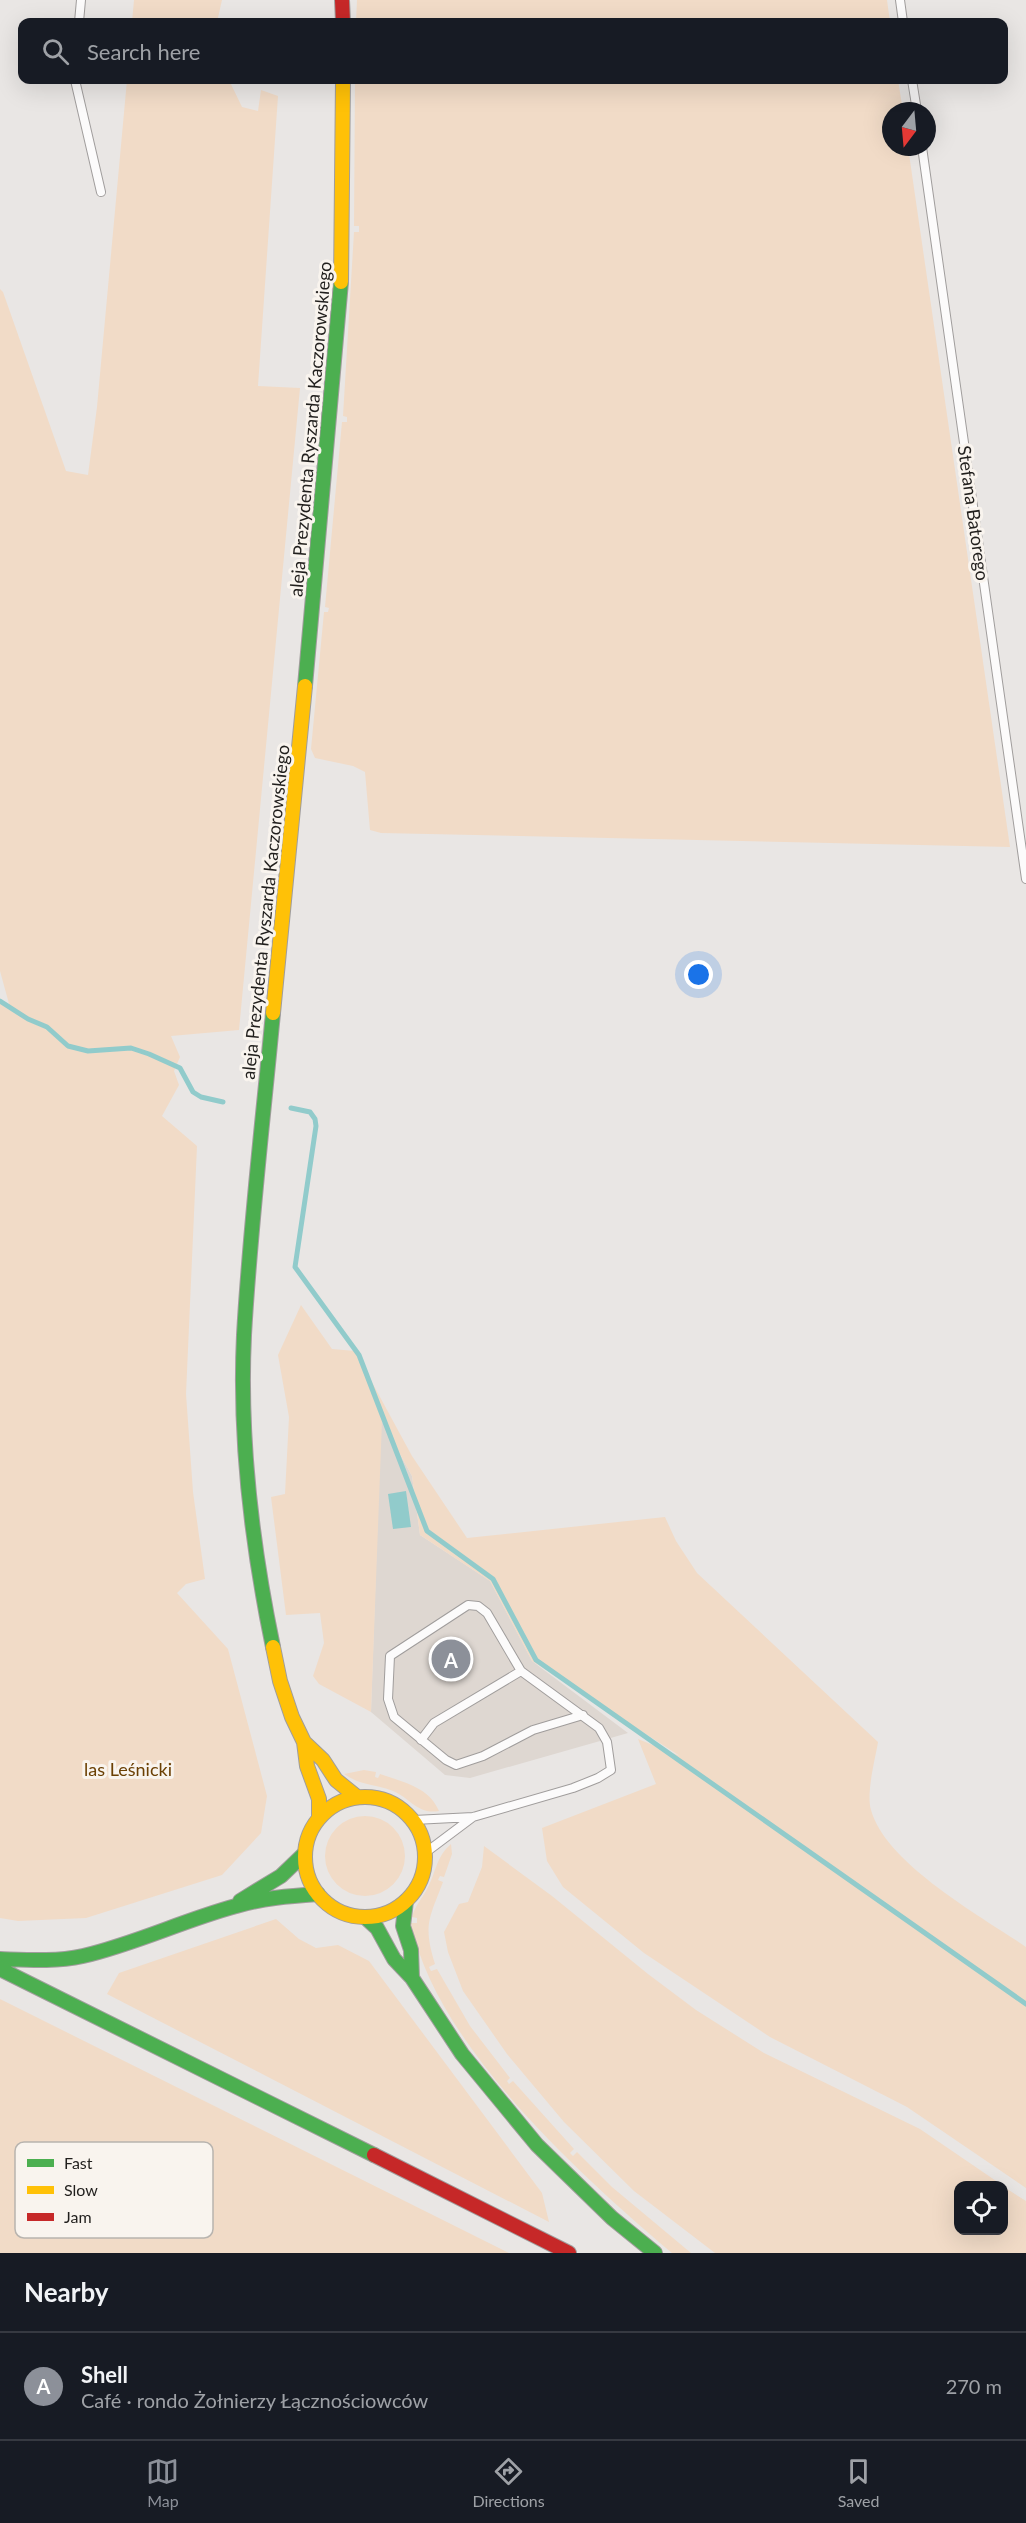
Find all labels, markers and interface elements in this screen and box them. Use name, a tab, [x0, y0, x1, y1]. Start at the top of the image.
search box	[18, 18, 1008, 84]
icon: search	[39, 35, 72, 68]
text: Search here	[87, 38, 200, 65]
north arrow	[882, 102, 936, 156]
street label: aleja Prezydenta Ryszarda Kaczorowskiego	[284, 260, 336, 598]
street label: Stefana Batorego	[954, 444, 994, 582]
street label: aleja Prezydenta Ryszarda Kaczorowskiego	[236, 744, 294, 1080]
your location	[684, 960, 713, 989]
pin: A	[432, 1636, 470, 1682]
park label: las Leśnicki	[84, 1758, 172, 1780]
legend	[15, 2142, 213, 2238]
text: Fast	[64, 2153, 93, 2172]
text: Slow	[64, 2180, 98, 2199]
map controls	[954, 2181, 1008, 2235]
button: locate	[954, 2181, 1008, 2235]
text: Jam	[64, 2207, 92, 2226]
text: Nearby	[24, 2276, 109, 2308]
text: Shell	[81, 2361, 128, 2388]
text: A	[37, 2374, 50, 2398]
text: 270 m	[946, 2374, 1002, 2398]
text: Café · rondo Żołnierzy Łącznościowców	[81, 2388, 428, 2412]
tab: Map	[146, 2455, 179, 2510]
tab: Directions	[472, 2455, 545, 2510]
tab: Saved	[838, 2455, 879, 2510]

